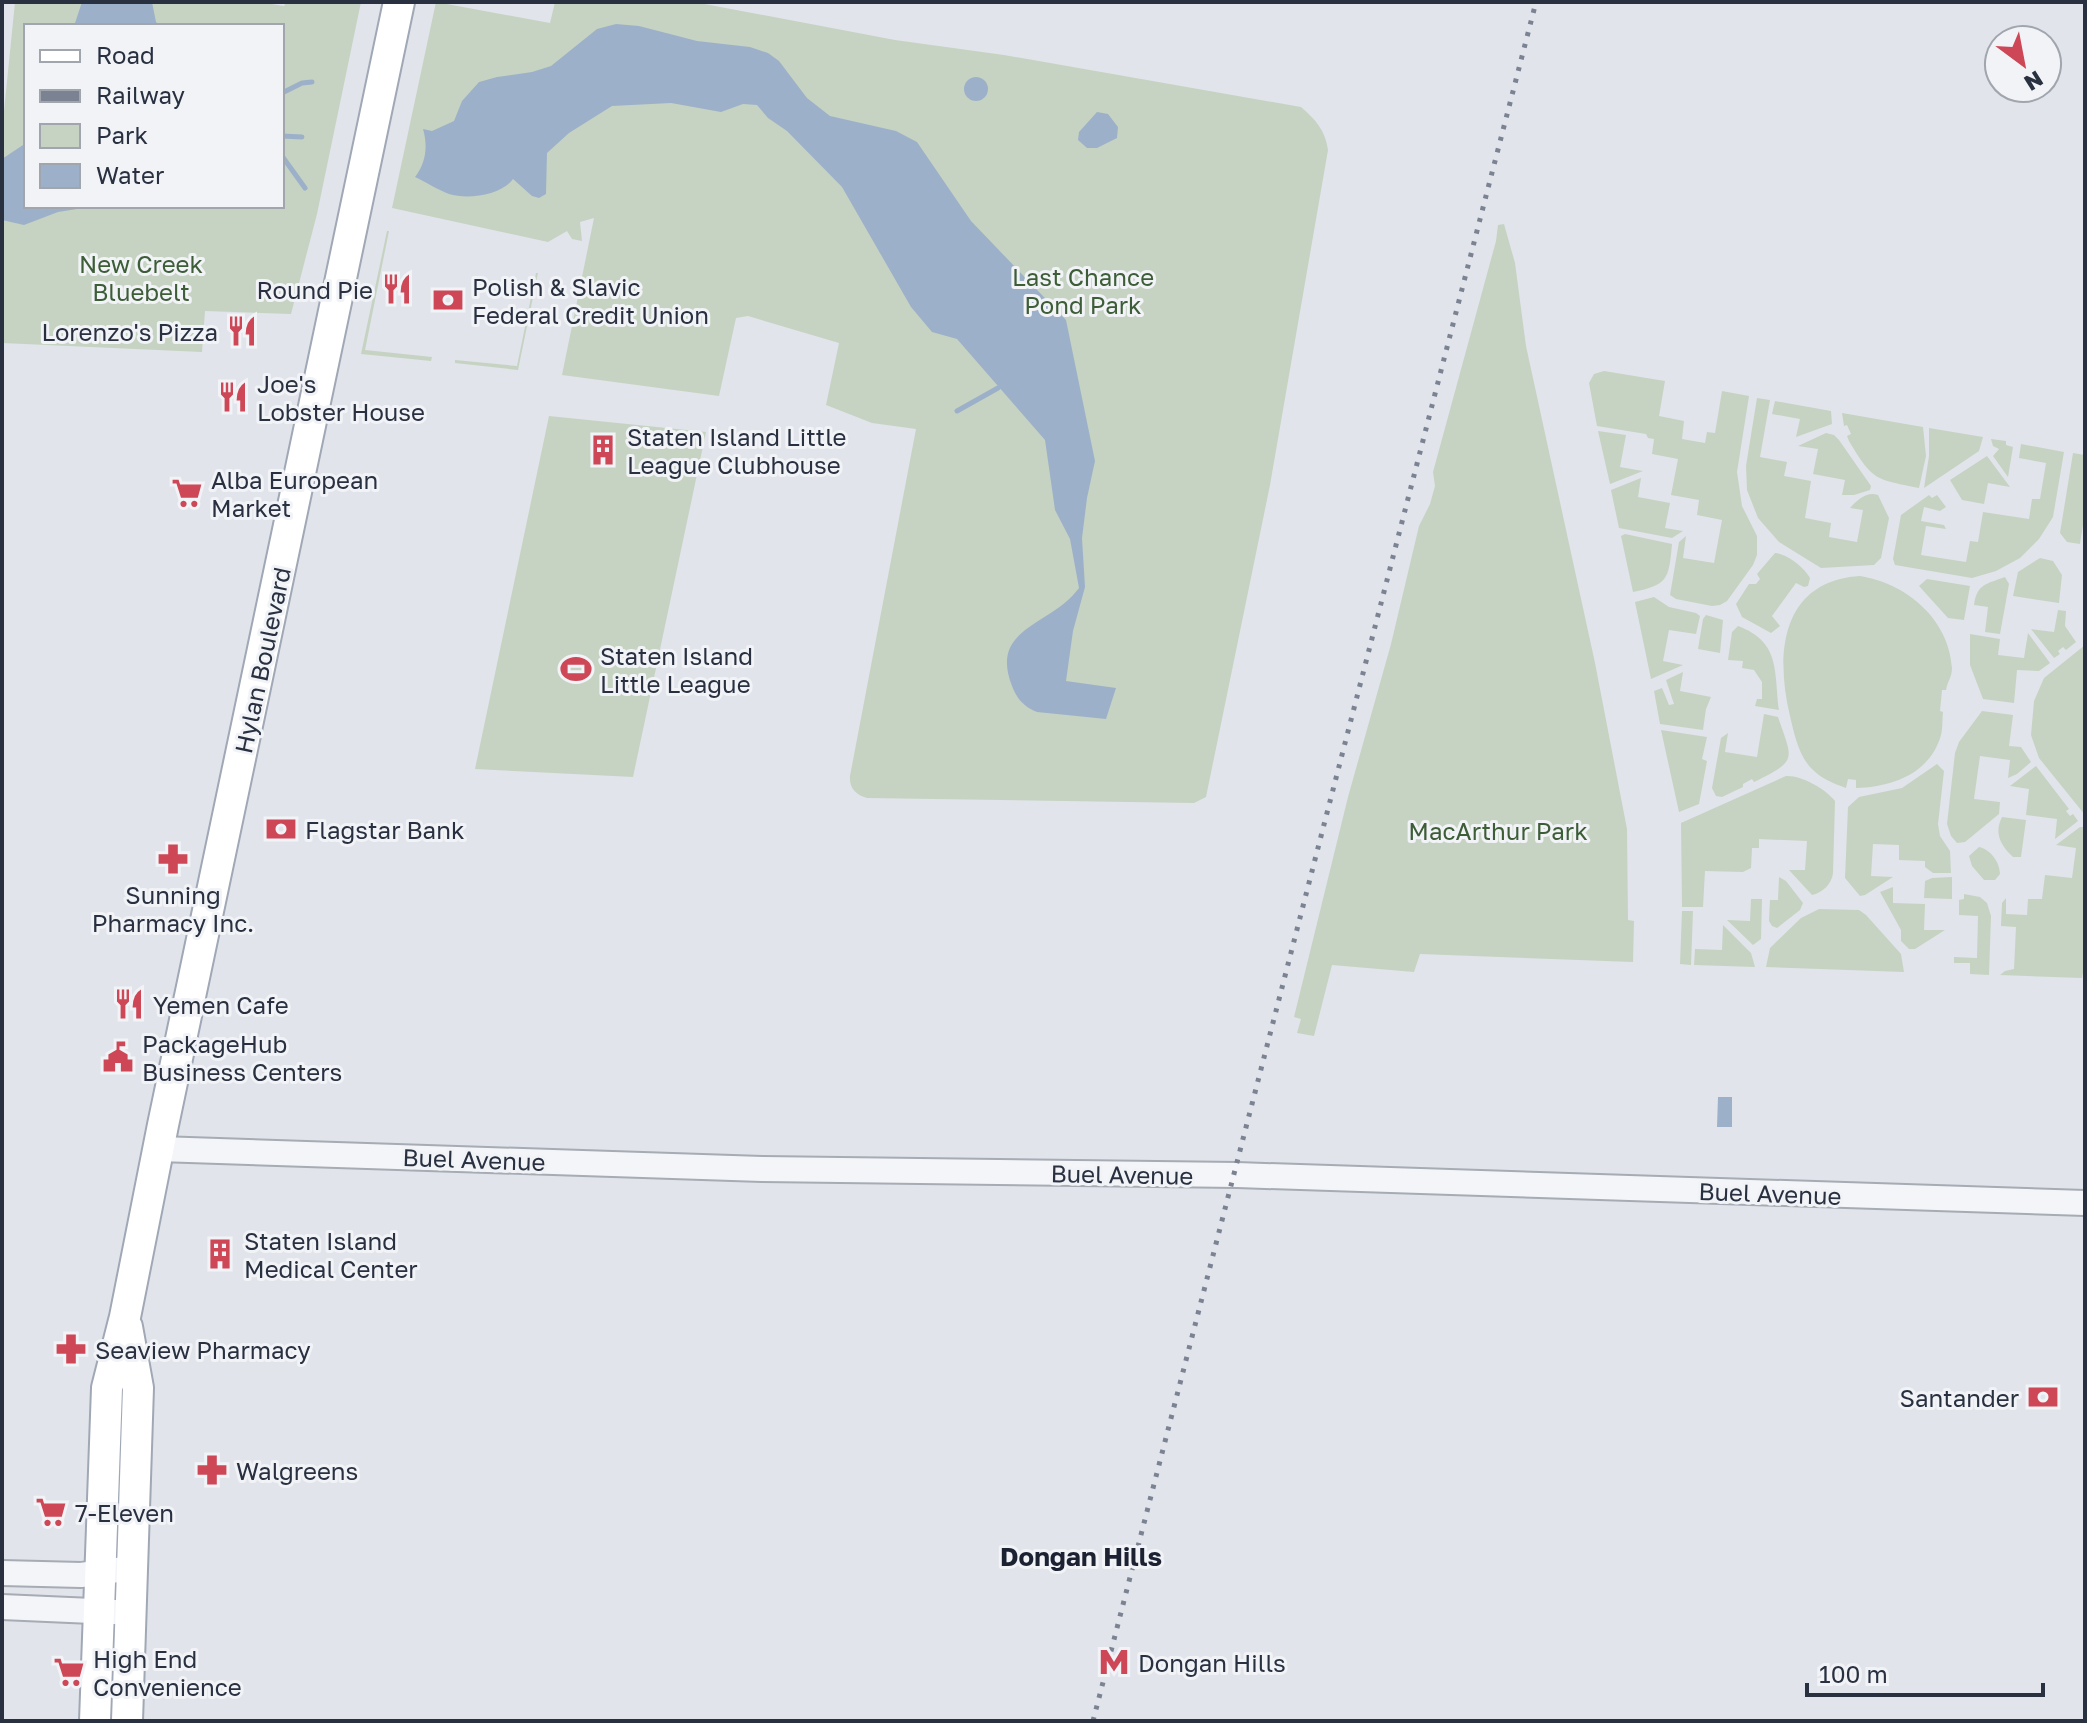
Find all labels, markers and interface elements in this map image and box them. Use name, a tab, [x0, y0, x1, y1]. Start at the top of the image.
legend	[24, 24, 284, 208]
north arrow	[1983, 24, 2063, 104]
text: Road	[96, 40, 155, 69]
text: N	[2020, 66, 2048, 97]
text: Railway	[96, 80, 185, 109]
text: Park	[96, 120, 148, 149]
text: Water	[96, 160, 164, 189]
park label: New Creek Bluebelt	[79, 249, 203, 306]
park label: Last Chance Pond Park	[1012, 262, 1154, 319]
restaurant icon: Round Pie	[380, 272, 414, 306]
place label: Polish & Slavic Federal Credit Union	[472, 272, 709, 329]
place label: Round Pie	[256, 275, 373, 304]
bank icon: Polish & Slavic Federal Credit Union	[431, 283, 465, 317]
restaurant icon: Lorenzo's Pizza	[225, 314, 259, 348]
place label: Lorenzo's Pizza	[42, 317, 218, 346]
place label: Joe's Lobster House	[257, 369, 425, 426]
restaurant icon: Joe's Lobster House	[216, 380, 250, 414]
place label: Staten Island Little League Clubhouse	[627, 422, 847, 479]
building icon: Staten Island Little League Clubhouse	[586, 433, 620, 467]
place label: Alba European Market	[211, 465, 378, 522]
supermarket icon: Alba European Market	[170, 476, 204, 510]
street label: Hylan Boulevard	[228, 564, 296, 756]
place label: Staten Island Little League	[600, 641, 753, 698]
sports icon: Staten Island Little League	[559, 652, 593, 686]
bank icon: Flagstar Bank	[264, 812, 298, 846]
place label: Flagstar Bank	[305, 815, 464, 844]
park label: MacArthur Park	[1408, 816, 1588, 845]
pharmacy icon: Sunning Pharmacy Inc.	[156, 842, 190, 876]
place label: Sunning Pharmacy Inc.	[92, 880, 254, 937]
restaurant icon: Yemen Cafe	[112, 987, 146, 1021]
place label: Yemen Cafe	[153, 990, 289, 1019]
place label: PackageHub Business Centers	[142, 1029, 342, 1086]
public building icon: PackageHub Business Centers	[101, 1040, 135, 1074]
street label: Buel Avenue	[402, 1142, 546, 1176]
street label: Buel Avenue	[1050, 1158, 1194, 1190]
street label: Buel Avenue	[1698, 1176, 1842, 1210]
place label: Staten Island Medical Center	[244, 1226, 418, 1283]
building icon: Staten Island Medical Center	[203, 1237, 237, 1271]
pharmacy icon: Seaview Pharmacy	[54, 1332, 88, 1366]
place label: Seaview Pharmacy	[95, 1335, 311, 1364]
bank icon: Santander	[2026, 1380, 2060, 1414]
place label: Santander	[1900, 1383, 2019, 1412]
pharmacy icon: Walgreens	[195, 1453, 229, 1487]
place label: Walgreens	[236, 1456, 358, 1485]
supermarket icon: 7-Eleven	[34, 1495, 68, 1529]
place label: 7-Eleven	[75, 1498, 174, 1527]
district label: Dongan Hills	[1000, 1541, 1162, 1572]
place label: High End Convenience	[93, 1644, 242, 1701]
metro station icon: Dongan Hills	[1097, 1645, 1131, 1679]
scale bar	[1807, 1647, 2043, 1697]
place label: Dongan Hills	[1138, 1648, 1286, 1677]
supermarket icon: High End Convenience	[52, 1655, 86, 1689]
text: 100 m	[1819, 1659, 1888, 1688]

